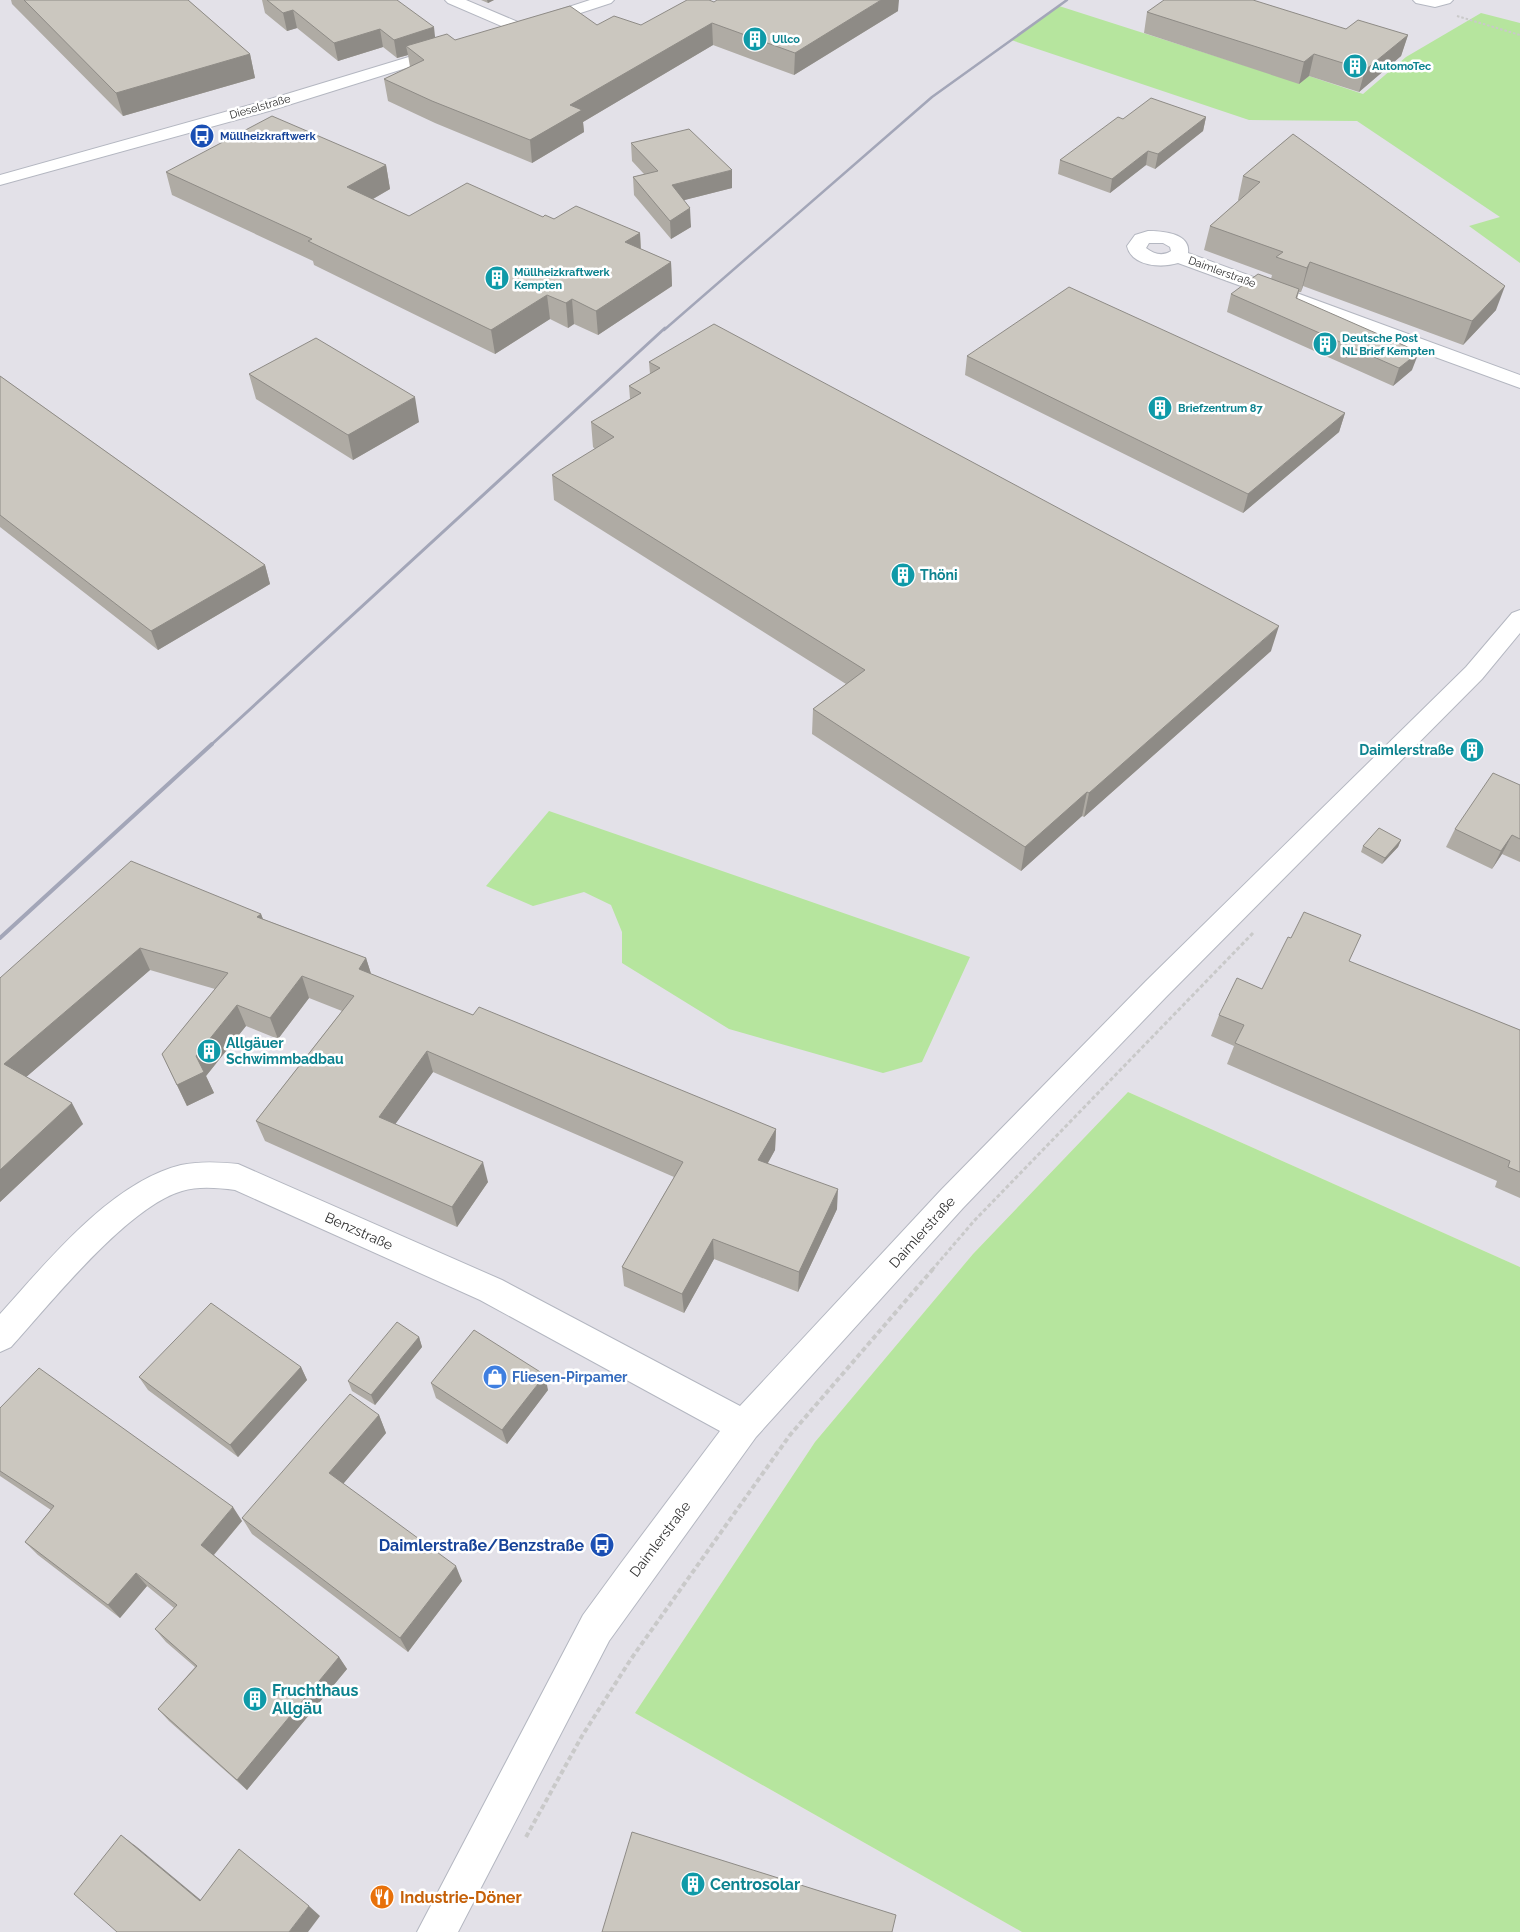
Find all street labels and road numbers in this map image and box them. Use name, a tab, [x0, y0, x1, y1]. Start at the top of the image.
street label: Dieselstraße	[228, 92, 293, 122]
street label: Daimlerstraße	[1186, 254, 1258, 290]
street label: Daimlerstraße	[886, 1193, 958, 1271]
street label: Benzstraße	[323, 1209, 395, 1253]
street label: Daimlerstraße	[626, 1498, 694, 1580]

